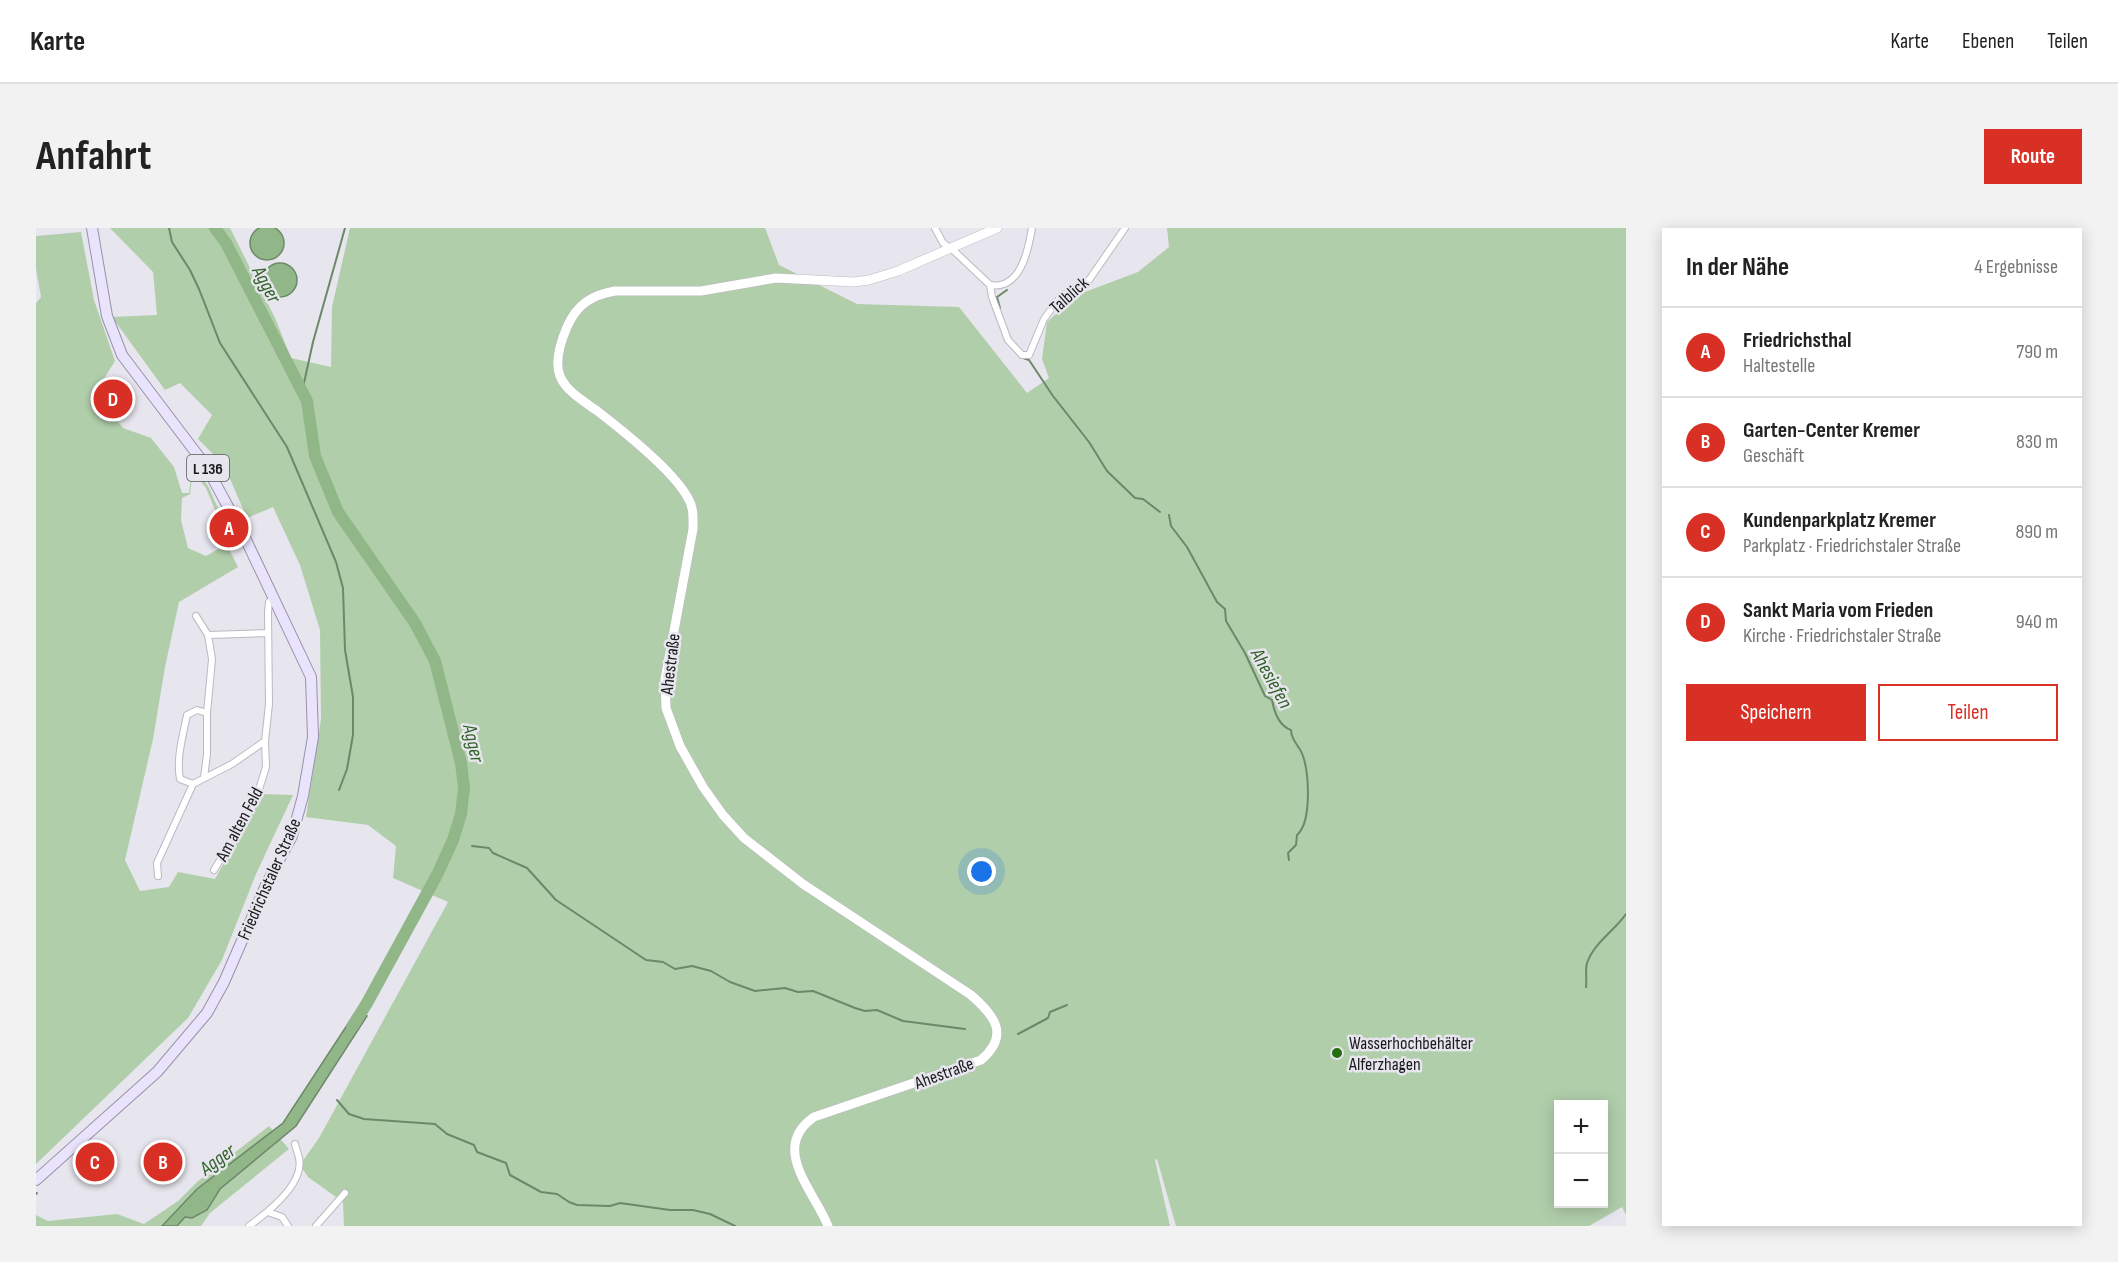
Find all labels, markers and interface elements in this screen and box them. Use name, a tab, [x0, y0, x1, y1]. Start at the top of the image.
text: Karte	[30, 25, 85, 58]
text: Karte	[1891, 29, 1929, 54]
text: Ebenen	[1962, 29, 2014, 54]
text: Teilen	[2047, 29, 2088, 54]
button: Route	[1984, 129, 2082, 184]
text: Anfahrt	[36, 131, 151, 182]
text: In der Nähe	[1686, 252, 1789, 283]
text: 4 Ergebnisse	[1974, 255, 2058, 279]
water label: Agger	[246, 261, 286, 308]
street label: Talblick	[1046, 272, 1093, 318]
text: Friedrichsthal	[1743, 327, 1852, 354]
text: A	[1701, 340, 1710, 364]
text: 790 m	[2016, 340, 2058, 364]
text: Haltestelle	[1743, 354, 1815, 378]
pin: D	[94, 376, 133, 422]
text: Garten-Center Kremer	[1743, 417, 1920, 444]
text: B	[1701, 430, 1710, 454]
text: 830 m	[2016, 430, 2058, 454]
text: Geschäft	[1743, 444, 1804, 468]
road number: L 136	[187, 455, 229, 481]
pin: A	[210, 506, 248, 550]
text: Kundenparkplatz Kremer	[1743, 507, 1936, 534]
text: C	[1700, 520, 1711, 544]
text: 890 m	[2015, 520, 2058, 544]
text: Parkplatz · Friedrichstaler Straße	[1743, 534, 1961, 558]
text: Sankt Maria vom Frieden	[1743, 597, 1933, 624]
text: D	[1700, 610, 1711, 634]
text: 940 m	[2016, 610, 2058, 634]
text: Kirche · Friedrichstaler Straße	[1743, 624, 1941, 648]
street label: Ahestraße	[656, 632, 685, 697]
water label: Ahesiefen	[1244, 643, 1297, 713]
button: Speichern	[1686, 684, 1866, 741]
button: Teilen	[1878, 684, 2058, 741]
water label: Agger	[457, 721, 489, 766]
street label: Am alten Feld	[211, 784, 268, 866]
street label: Friedrichstaler Straße	[233, 815, 306, 943]
your location	[967, 857, 996, 886]
place label: Wasserhochbehälter Alferzhagen	[1348, 1033, 1473, 1075]
marker: Wasserhochbehälter Alferzhagen	[1330, 1046, 1344, 1060]
street label: Ahestraße	[911, 1053, 977, 1094]
map controls	[1554, 1100, 1608, 1208]
button: +	[1554, 1100, 1608, 1154]
water label: Agger	[194, 1138, 241, 1181]
pin: C	[76, 1140, 114, 1184]
pin: B	[144, 1140, 182, 1184]
button: −	[1554, 1154, 1608, 1208]

